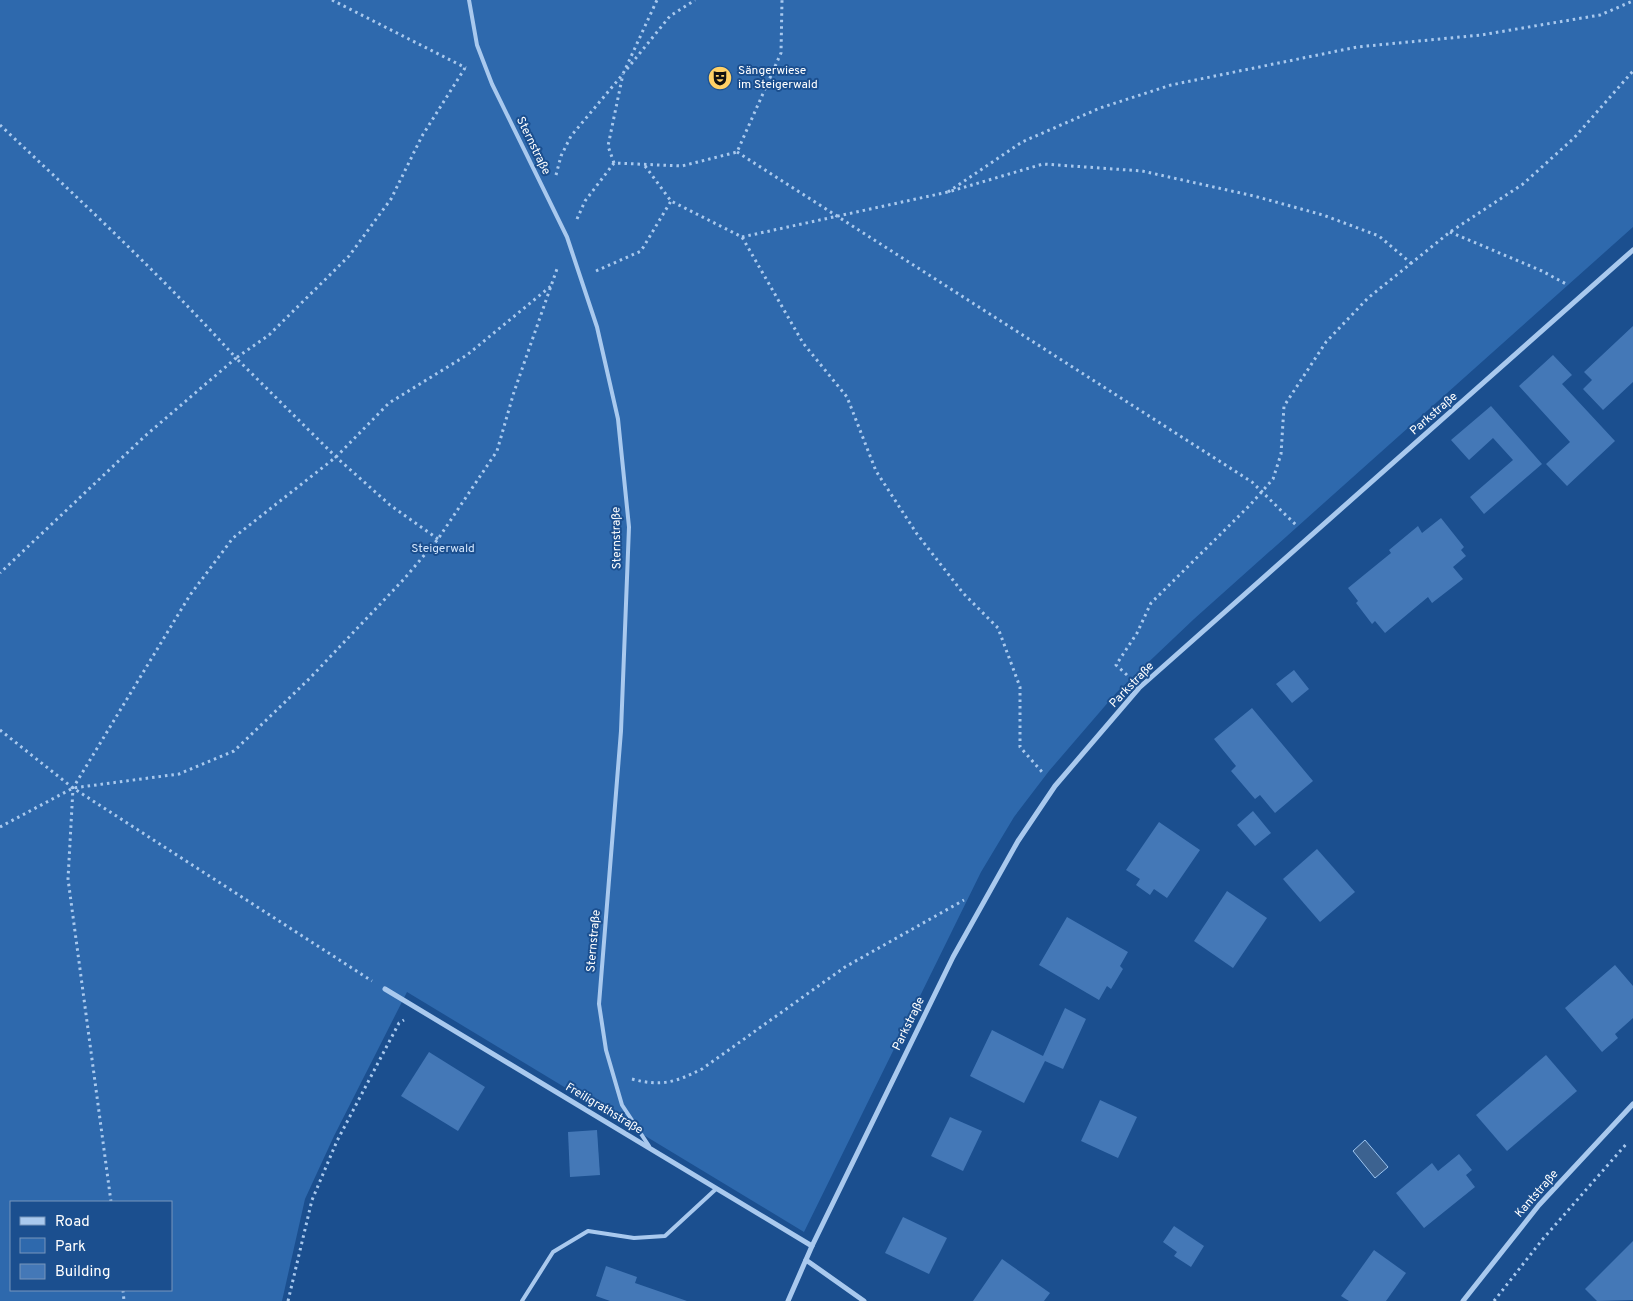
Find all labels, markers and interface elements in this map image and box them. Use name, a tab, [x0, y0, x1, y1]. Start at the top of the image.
place label: Sängerwiese im Steigerwald	[738, 63, 818, 93]
theatre icon: Sängerwiese im Steigerwald	[707, 65, 733, 91]
street label: Sternstraße	[512, 114, 554, 178]
street label: Parkstraße	[1407, 389, 1461, 439]
street label: Sternstraße	[608, 506, 626, 570]
park label: Steigerwald	[411, 541, 475, 557]
street label: Parkstraße	[1106, 659, 1158, 711]
street label: Sternstraße	[583, 909, 605, 973]
street label: Parkstraße	[889, 994, 929, 1054]
street label: Freiligrathstraße	[562, 1080, 646, 1138]
street label: Kantstraße	[1512, 1167, 1562, 1221]
legend	[10, 1201, 172, 1291]
text: Road	[55, 1213, 90, 1232]
text: Park	[55, 1238, 86, 1257]
text: Building	[55, 1263, 110, 1282]

